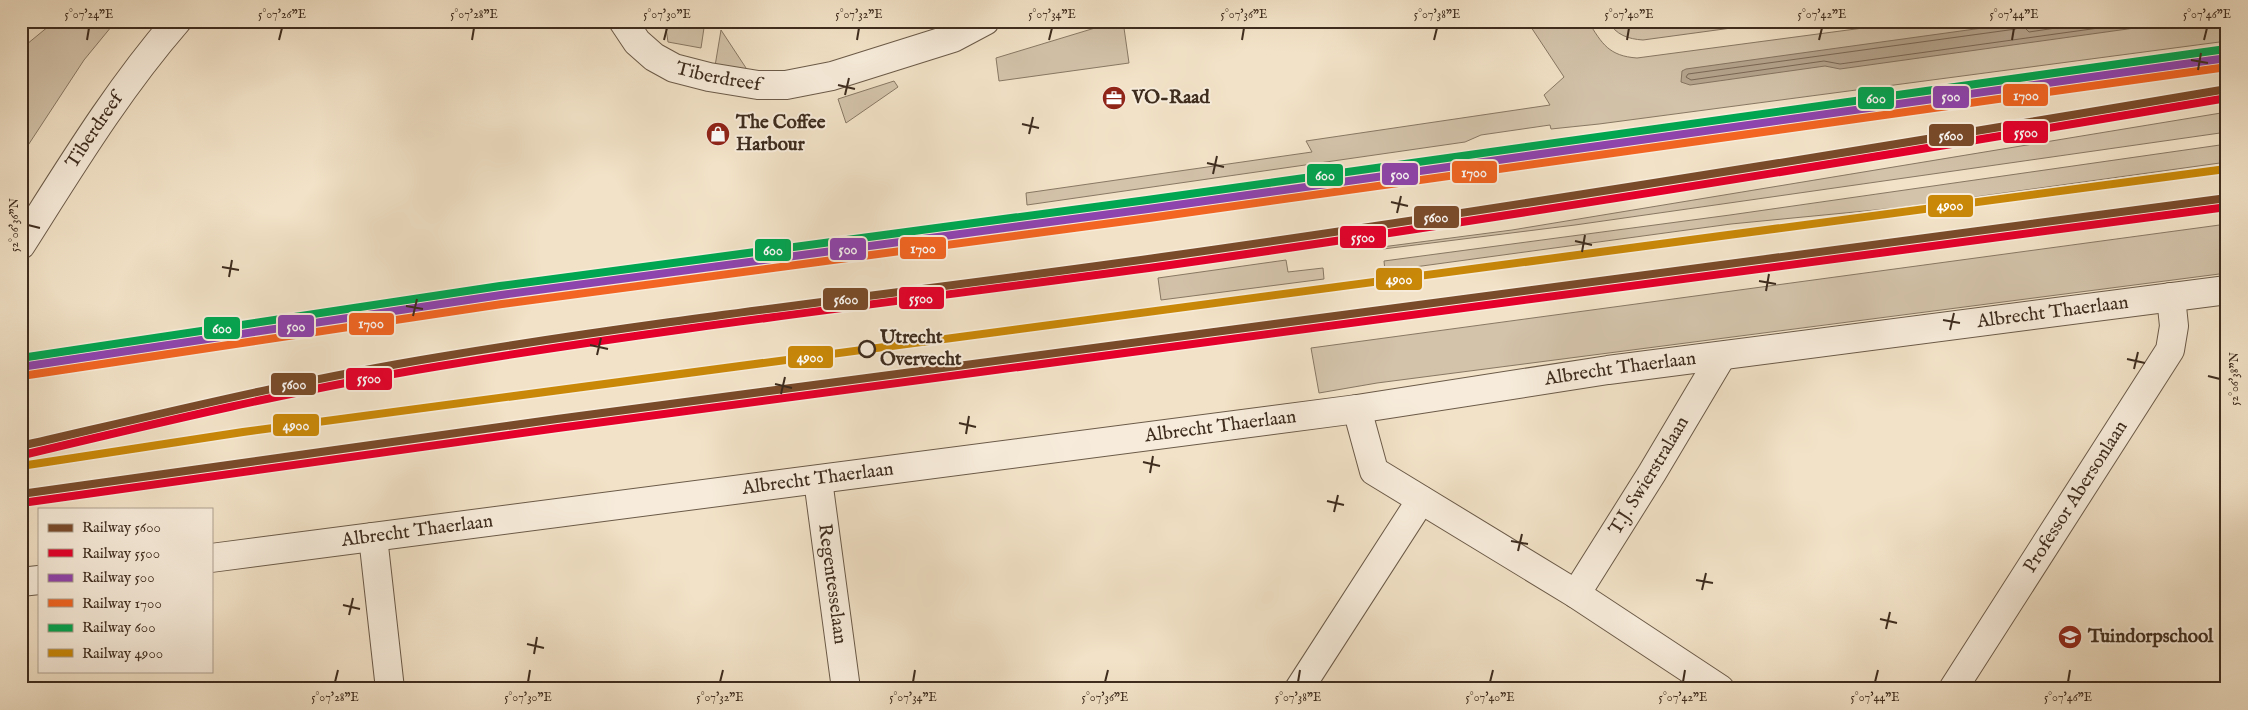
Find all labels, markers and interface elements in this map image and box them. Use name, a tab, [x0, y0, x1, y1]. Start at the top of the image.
text: 5°07'24"E	[65, 7, 113, 22]
text: 5°07'26"E	[258, 7, 306, 22]
text: 5°07'28"E	[450, 7, 498, 22]
text: 5°07'30"E	[643, 7, 691, 22]
text: 5°07'32"E	[835, 7, 883, 22]
text: 5°07'34"E	[1028, 7, 1076, 22]
text: 5°07'36"E	[1221, 7, 1267, 22]
text: 5°07'38"E	[1414, 7, 1460, 22]
text: 5°07'40"E	[1604, 7, 1654, 22]
text: 5°07'42"E	[1798, 7, 1846, 22]
text: 5°07'44"E	[1989, 7, 2039, 22]
text: 5°07'46"E	[2183, 7, 2231, 22]
street label: Tiberdreef	[673, 57, 766, 98]
line badge: 1700	[2002, 83, 2049, 107]
office icon: VO-Raad	[1101, 85, 1127, 111]
line badge: 500	[1932, 85, 1970, 109]
street label: Tiberdreef	[61, 86, 131, 173]
place label: VO-Raad	[1131, 86, 1211, 110]
line badge: 600	[1857, 86, 1895, 110]
text: 1700	[2013, 87, 2039, 105]
text: 500	[1942, 88, 1961, 106]
text: 600	[1866, 90, 1886, 108]
place label: The Coffee Harbour	[735, 111, 826, 157]
line badge: 5500	[2002, 120, 2049, 144]
shop icon: The Coffee Harbour	[705, 121, 731, 147]
line badge: 5600	[1928, 123, 1975, 147]
text: 5500	[2014, 124, 2038, 142]
text: 5600	[1939, 127, 1963, 145]
line badge: 1700	[1451, 160, 1498, 184]
line badge: 500	[1381, 162, 1419, 186]
line badge: 600	[1306, 163, 1344, 187]
text: 1700	[1461, 164, 1487, 182]
text: 500	[1391, 166, 1410, 184]
text: 600	[1315, 167, 1335, 185]
line badge: 4900	[1927, 194, 1974, 218]
text: 52°06'36"N	[7, 197, 22, 252]
text: 4900	[1937, 197, 1963, 215]
line badge: 5600	[1413, 205, 1460, 229]
text: 5600	[1424, 209, 1448, 227]
line badge: 5500	[1339, 225, 1387, 249]
text: 5500	[1351, 229, 1375, 247]
line badge: 1700	[899, 236, 947, 260]
line badge: 500	[829, 237, 867, 261]
line badge: 600	[754, 238, 792, 262]
text: 1700	[910, 240, 936, 258]
text: 500	[839, 241, 858, 259]
text: 600	[763, 242, 783, 260]
line badge: 4900	[1375, 267, 1423, 291]
text: 4900	[1386, 271, 1412, 289]
line badge: 5500	[898, 286, 945, 310]
line badge: 5600	[822, 287, 869, 311]
text: 5500	[909, 290, 933, 308]
text: 5600	[834, 291, 858, 309]
street label: Albrecht Thaerlaan	[1974, 291, 2130, 334]
line badge: 1700	[348, 312, 395, 336]
line badge: 500	[277, 314, 315, 338]
text: 1700	[358, 315, 384, 333]
line badge: 600	[203, 316, 241, 340]
text: 500	[287, 318, 306, 336]
text: 600	[212, 320, 232, 338]
place label: Utrecht Overvecht	[879, 326, 962, 372]
marker: Utrecht Overvecht	[858, 340, 876, 358]
line badge: 4900	[787, 345, 834, 369]
street label: Albrecht Thaerlaan	[1542, 347, 1697, 392]
text: 4900	[797, 349, 823, 367]
text: 52°06'38"N	[2227, 352, 2242, 406]
line badge: 5500	[345, 367, 393, 391]
text: 5500	[357, 370, 381, 388]
line badge: 5600	[270, 372, 317, 396]
text: 5600	[282, 376, 306, 394]
street label: Albrecht Thaerlaan	[1142, 405, 1298, 449]
street label: T.J. Swierstralaan	[1604, 412, 1695, 540]
line badge: 4900	[272, 413, 320, 437]
street label: Professor Abersonlaan	[2018, 416, 2133, 578]
text: 4900	[283, 417, 309, 435]
street label: Albrecht Thaerlaan	[740, 457, 895, 501]
legend	[38, 508, 212, 672]
street label: Albrecht Thaerlaan	[339, 509, 494, 553]
text: Railway 5600	[82, 518, 161, 537]
street label: Regentesselaan	[812, 522, 852, 646]
text: Railway 5500	[82, 544, 160, 563]
text: Railway 500	[82, 568, 155, 587]
text: Railway 1700	[82, 594, 162, 613]
text: Railway 600	[82, 618, 156, 637]
school or university icon: Tuindorpschool	[2057, 624, 2083, 650]
place label: Tuindorpschool	[2087, 625, 2214, 649]
text: Railway 4900	[82, 644, 163, 663]
text: 5°07'28"E	[311, 690, 359, 705]
text: 5°07'30"E	[504, 690, 552, 705]
text: 5°07'32"E	[696, 690, 744, 705]
text: 5°07'34"E	[889, 690, 937, 705]
text: 5°07'36"E	[1082, 690, 1128, 705]
text: 5°07'38"E	[1275, 690, 1321, 705]
text: 5°07'40"E	[1465, 690, 1515, 705]
text: 5°07'42"E	[1659, 690, 1707, 705]
text: 5°07'44"E	[1850, 690, 1900, 705]
text: 5°07'46"E	[2044, 690, 2092, 705]

